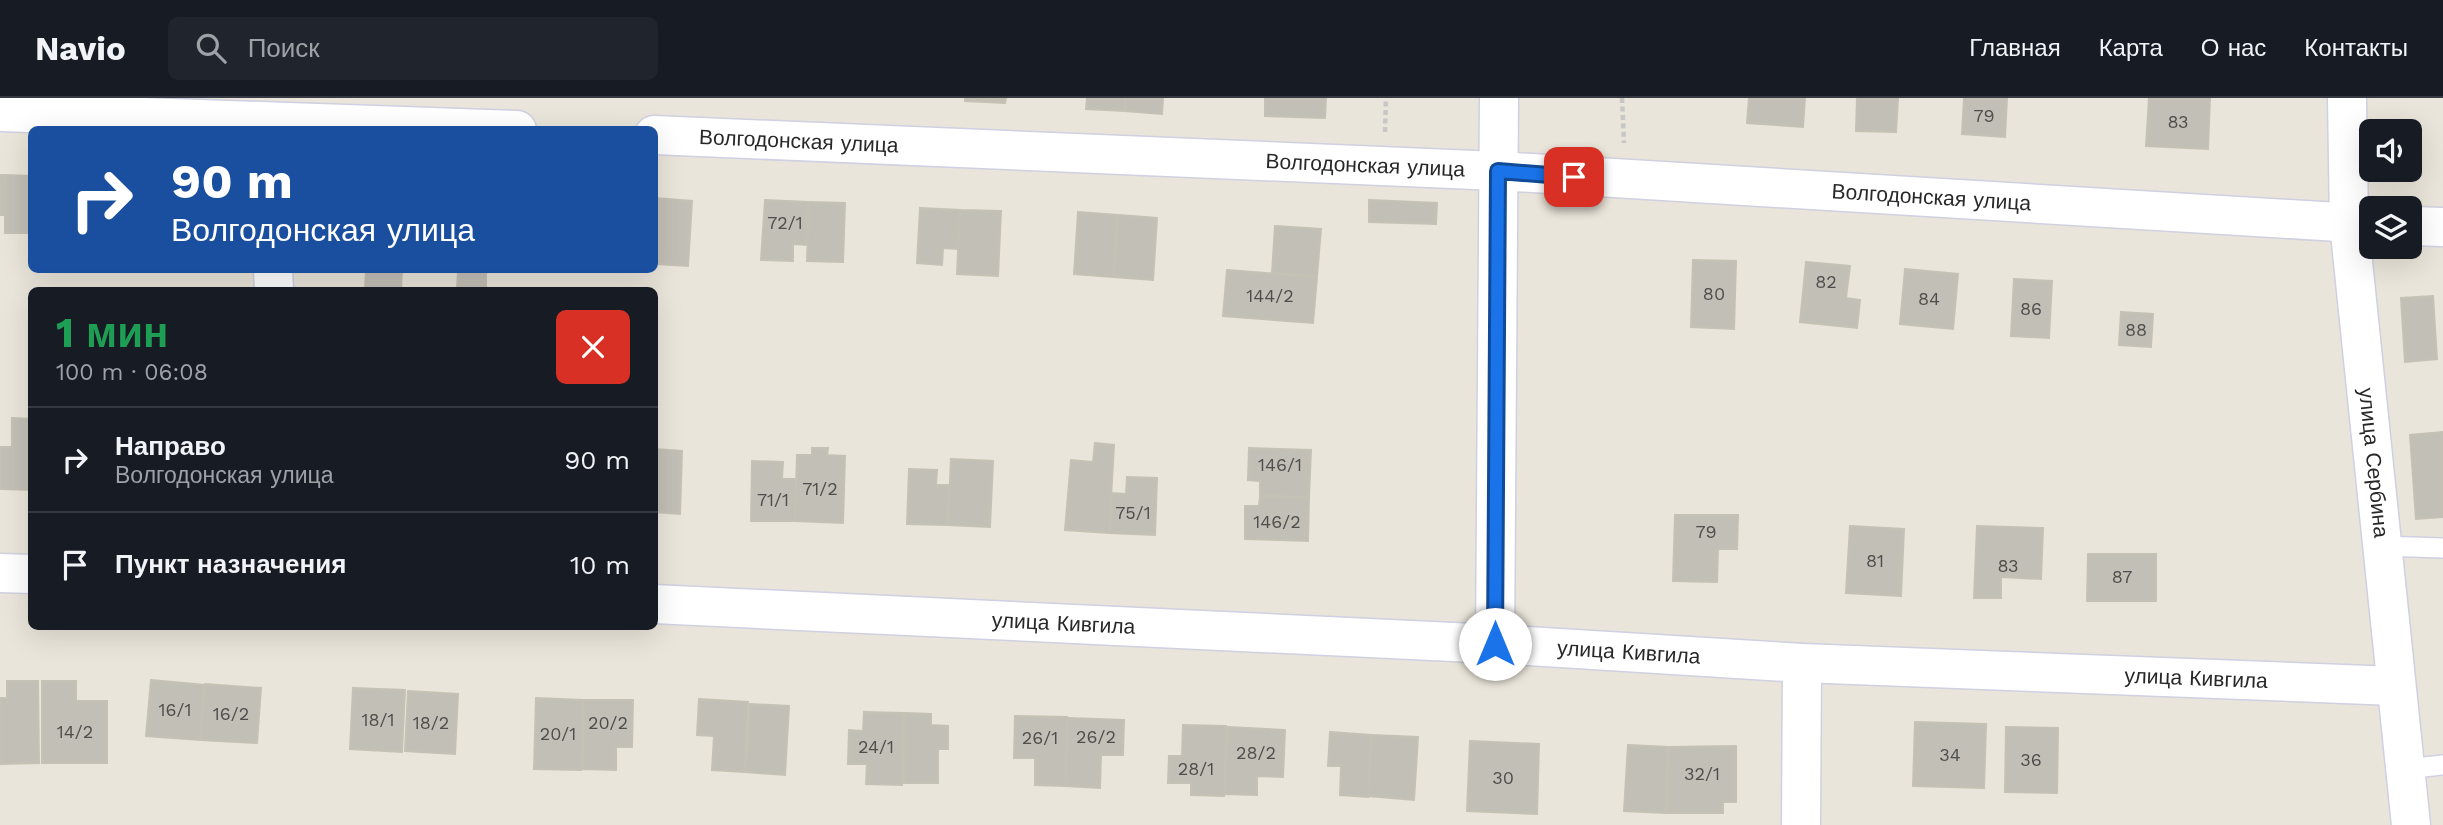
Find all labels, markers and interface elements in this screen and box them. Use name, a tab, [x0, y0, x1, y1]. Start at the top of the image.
search box	[168, 17, 658, 80]
text: Navio	[35, 29, 126, 68]
icon: search	[192, 29, 230, 67]
text: Поиск	[248, 33, 320, 63]
text: Главная	[1969, 34, 2061, 62]
text: Карта	[2099, 34, 2163, 62]
text: О нас	[2201, 34, 2266, 62]
text: Контакты	[2304, 34, 2408, 62]
house number: 79	[1973, 105, 1995, 126]
house number: 83	[2167, 111, 2189, 132]
map controls	[2359, 119, 2422, 259]
button: sound	[2359, 119, 2422, 182]
street label: Волгодонская улица	[699, 124, 899, 157]
pin	[1544, 147, 1604, 207]
street label: Волгодонская улица	[1265, 148, 1466, 182]
text: 90 m	[171, 152, 293, 210]
icon: right	[56, 154, 147, 245]
icon: arrive	[1555, 158, 1593, 196]
street label: Волгодонская улица	[1831, 178, 2032, 215]
button: layers	[2359, 196, 2422, 259]
text: Волгодонская улица	[171, 211, 475, 249]
house number: 72/1	[767, 212, 803, 233]
house number: 82	[1815, 271, 1837, 292]
house number: 80	[1703, 283, 1725, 304]
house number: 144/2	[1246, 285, 1294, 306]
house number: 84	[1918, 288, 1940, 309]
house number: 86	[2020, 298, 2042, 319]
text: 1 мин	[56, 308, 168, 357]
button: close	[556, 310, 630, 384]
house number: 88	[2125, 319, 2147, 340]
text: 100 m · 06:08	[56, 359, 208, 386]
street label: улица Сербина	[2354, 387, 2394, 539]
text: Направо	[115, 431, 226, 461]
icon: right	[56, 441, 94, 479]
text: 90 m	[564, 445, 630, 475]
house number: 146/1	[1258, 454, 1302, 475]
text: Волгодонская улица	[115, 462, 334, 489]
house number: 71/2	[802, 478, 838, 499]
house number: 71/1	[757, 489, 789, 510]
house number: 75/1	[1115, 502, 1151, 523]
house number: 146/2	[1253, 511, 1301, 532]
house number: 79	[1695, 521, 1717, 542]
icon: arrive	[56, 546, 94, 584]
text: Пункт назначения	[115, 549, 346, 579]
text: 10 m	[570, 550, 630, 580]
house number: 81	[1866, 550, 1884, 571]
house number: 83	[1997, 555, 2019, 576]
house number: 87	[2112, 566, 2132, 587]
street label: улица Кивгила	[991, 607, 1136, 639]
position arrow	[1458, 607, 1532, 681]
street label: улица Кивгила	[1556, 635, 1701, 669]
street label: улица Кивгила	[2124, 663, 2269, 693]
house number: 16/1	[159, 699, 191, 720]
house number: 16/2	[213, 703, 249, 724]
house number: 18/1	[362, 709, 395, 730]
house number: 18/2	[413, 712, 449, 733]
house number: 20/2	[588, 712, 628, 733]
house number: 14/2	[57, 721, 93, 742]
house number: 20/1	[540, 723, 576, 744]
house number: 26/2	[1076, 726, 1116, 747]
house number: 26/1	[1022, 727, 1058, 748]
house number: 24/1	[858, 736, 894, 757]
house number: 28/2	[1236, 742, 1276, 763]
house number: 34	[1939, 744, 1961, 765]
house number: 36	[2020, 749, 2042, 770]
house number: 28/1	[1178, 758, 1214, 779]
house number: 32/1	[1684, 763, 1720, 784]
house number: 30	[1492, 767, 1514, 788]

